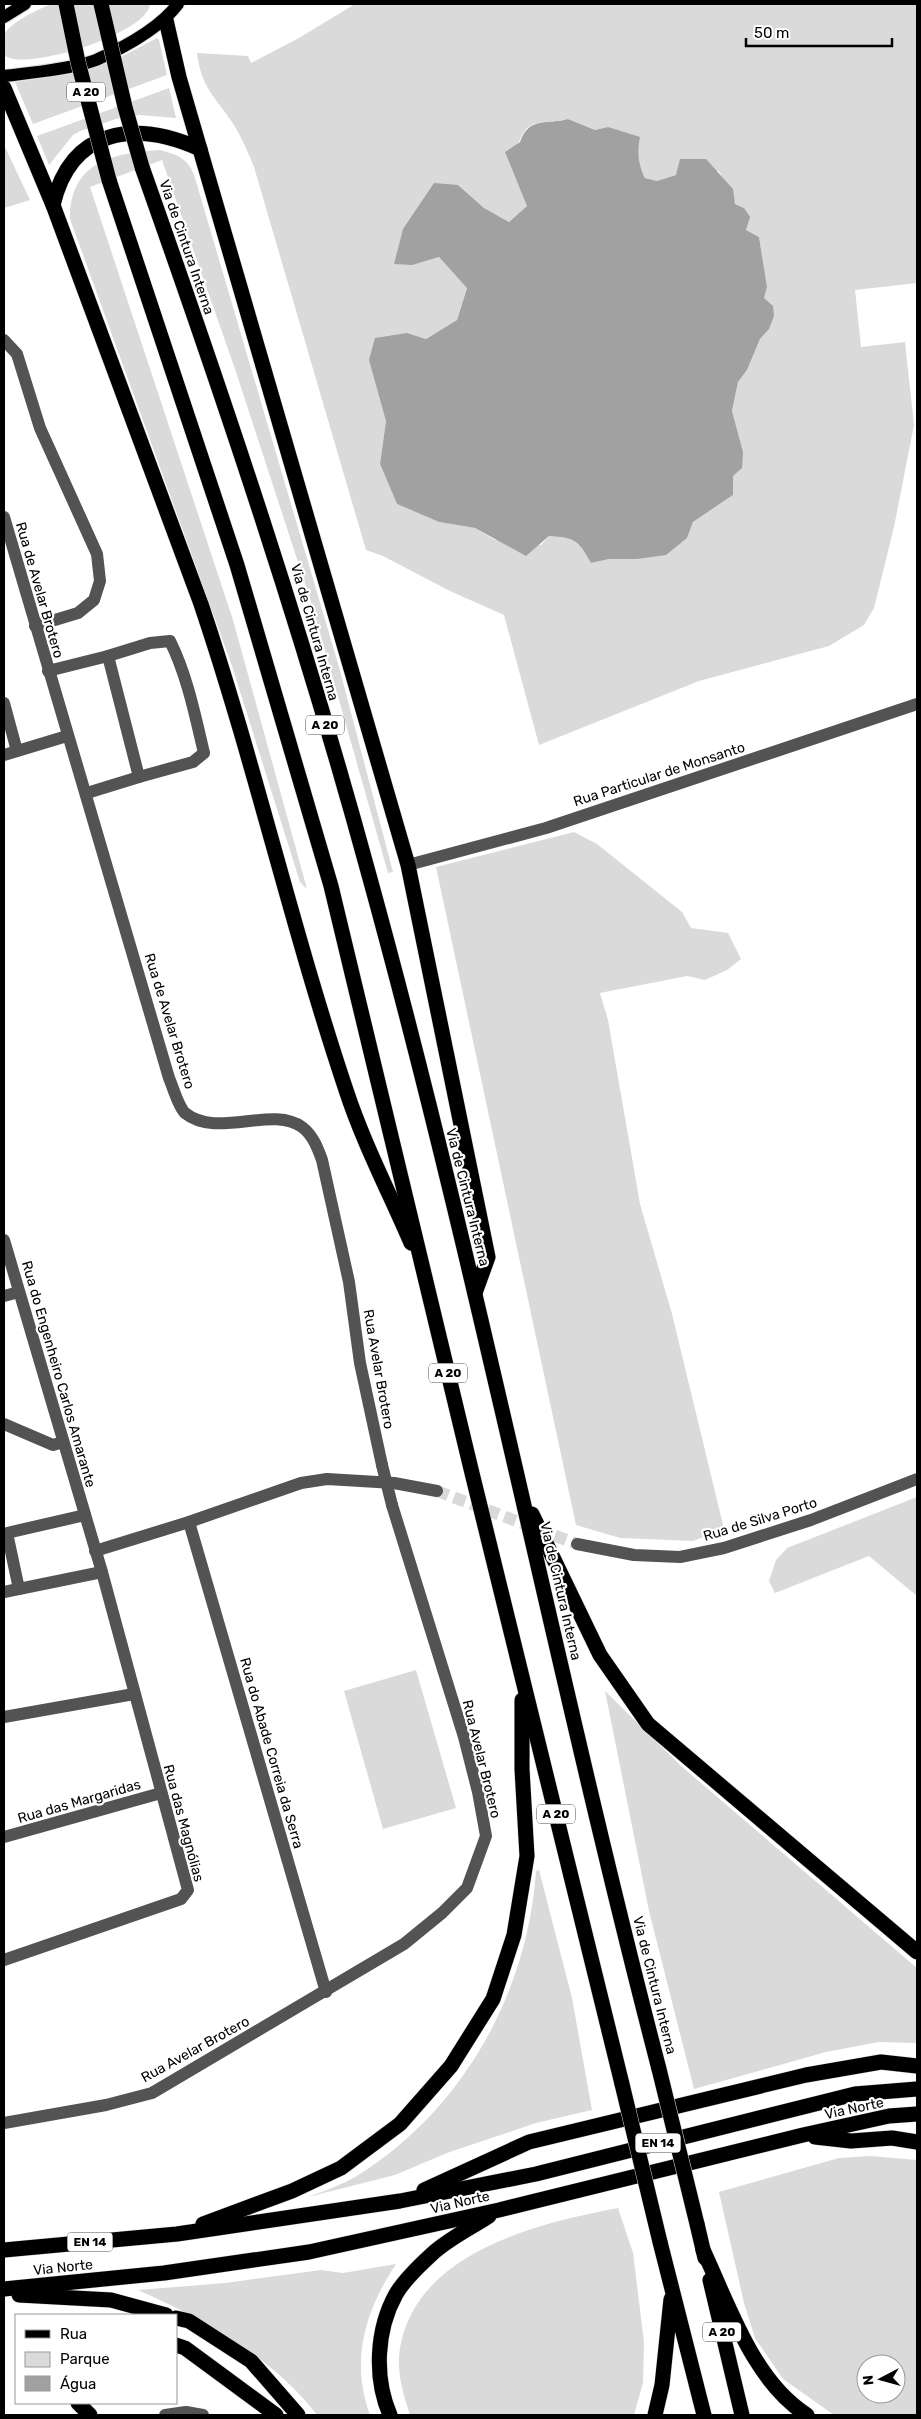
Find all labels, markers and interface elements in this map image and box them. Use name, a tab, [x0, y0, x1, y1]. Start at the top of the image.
scale bar	[746, 15, 892, 47]
text: 50 m	[754, 24, 789, 42]
road number: A 20	[67, 82, 105, 101]
street label: Via de Cintura Interna	[155, 177, 218, 317]
street label: Rua de Avelar Brotero	[12, 520, 67, 660]
street label: Via de Cintura Interna	[287, 562, 342, 703]
road number: A 20	[306, 716, 344, 734]
street label: Rua Particular de Monsanto	[571, 739, 747, 810]
street label: Rua de Avelar Brotero	[141, 951, 198, 1091]
street label: Via de Cintura Interna	[442, 1126, 493, 1268]
street label: Rua do Engenheiro Carlos Amarante	[18, 1259, 99, 1489]
street label: Rua Avelar Brotero	[360, 1308, 397, 1430]
road number: A 20	[429, 1364, 467, 1382]
street label: Rua de Silva Porto	[701, 1494, 819, 1545]
street label: Via de Cintura Interna	[536, 1520, 585, 1662]
street label: Rua do Abade Correia da Serra	[236, 1656, 307, 1851]
street label: Rua Avelar Brotero	[459, 1698, 504, 1820]
street label: Rua das Magnólias	[160, 1763, 207, 1884]
street label: Rua das Margaridas	[16, 1776, 143, 1827]
road number: A 20	[537, 1805, 575, 1824]
street label: Via de Cintura Interna	[629, 1914, 680, 2056]
street label: Rua Avelar Brotero	[138, 2013, 252, 2086]
street label: Via Norte	[823, 2094, 885, 2123]
road number: EN 14	[636, 2134, 680, 2152]
street label: Via Norte	[429, 2187, 491, 2218]
road number: EN 14	[68, 2232, 112, 2252]
street label: Via Norte	[32, 2256, 94, 2279]
legend	[15, 2314, 178, 2404]
road number: A 20	[703, 2322, 741, 2342]
text: Rua	[60, 2325, 87, 2343]
text: Parque	[60, 2350, 110, 2368]
north arrow	[856, 2354, 906, 2404]
text: N	[860, 2374, 878, 2386]
text: Água	[60, 2375, 96, 2393]

